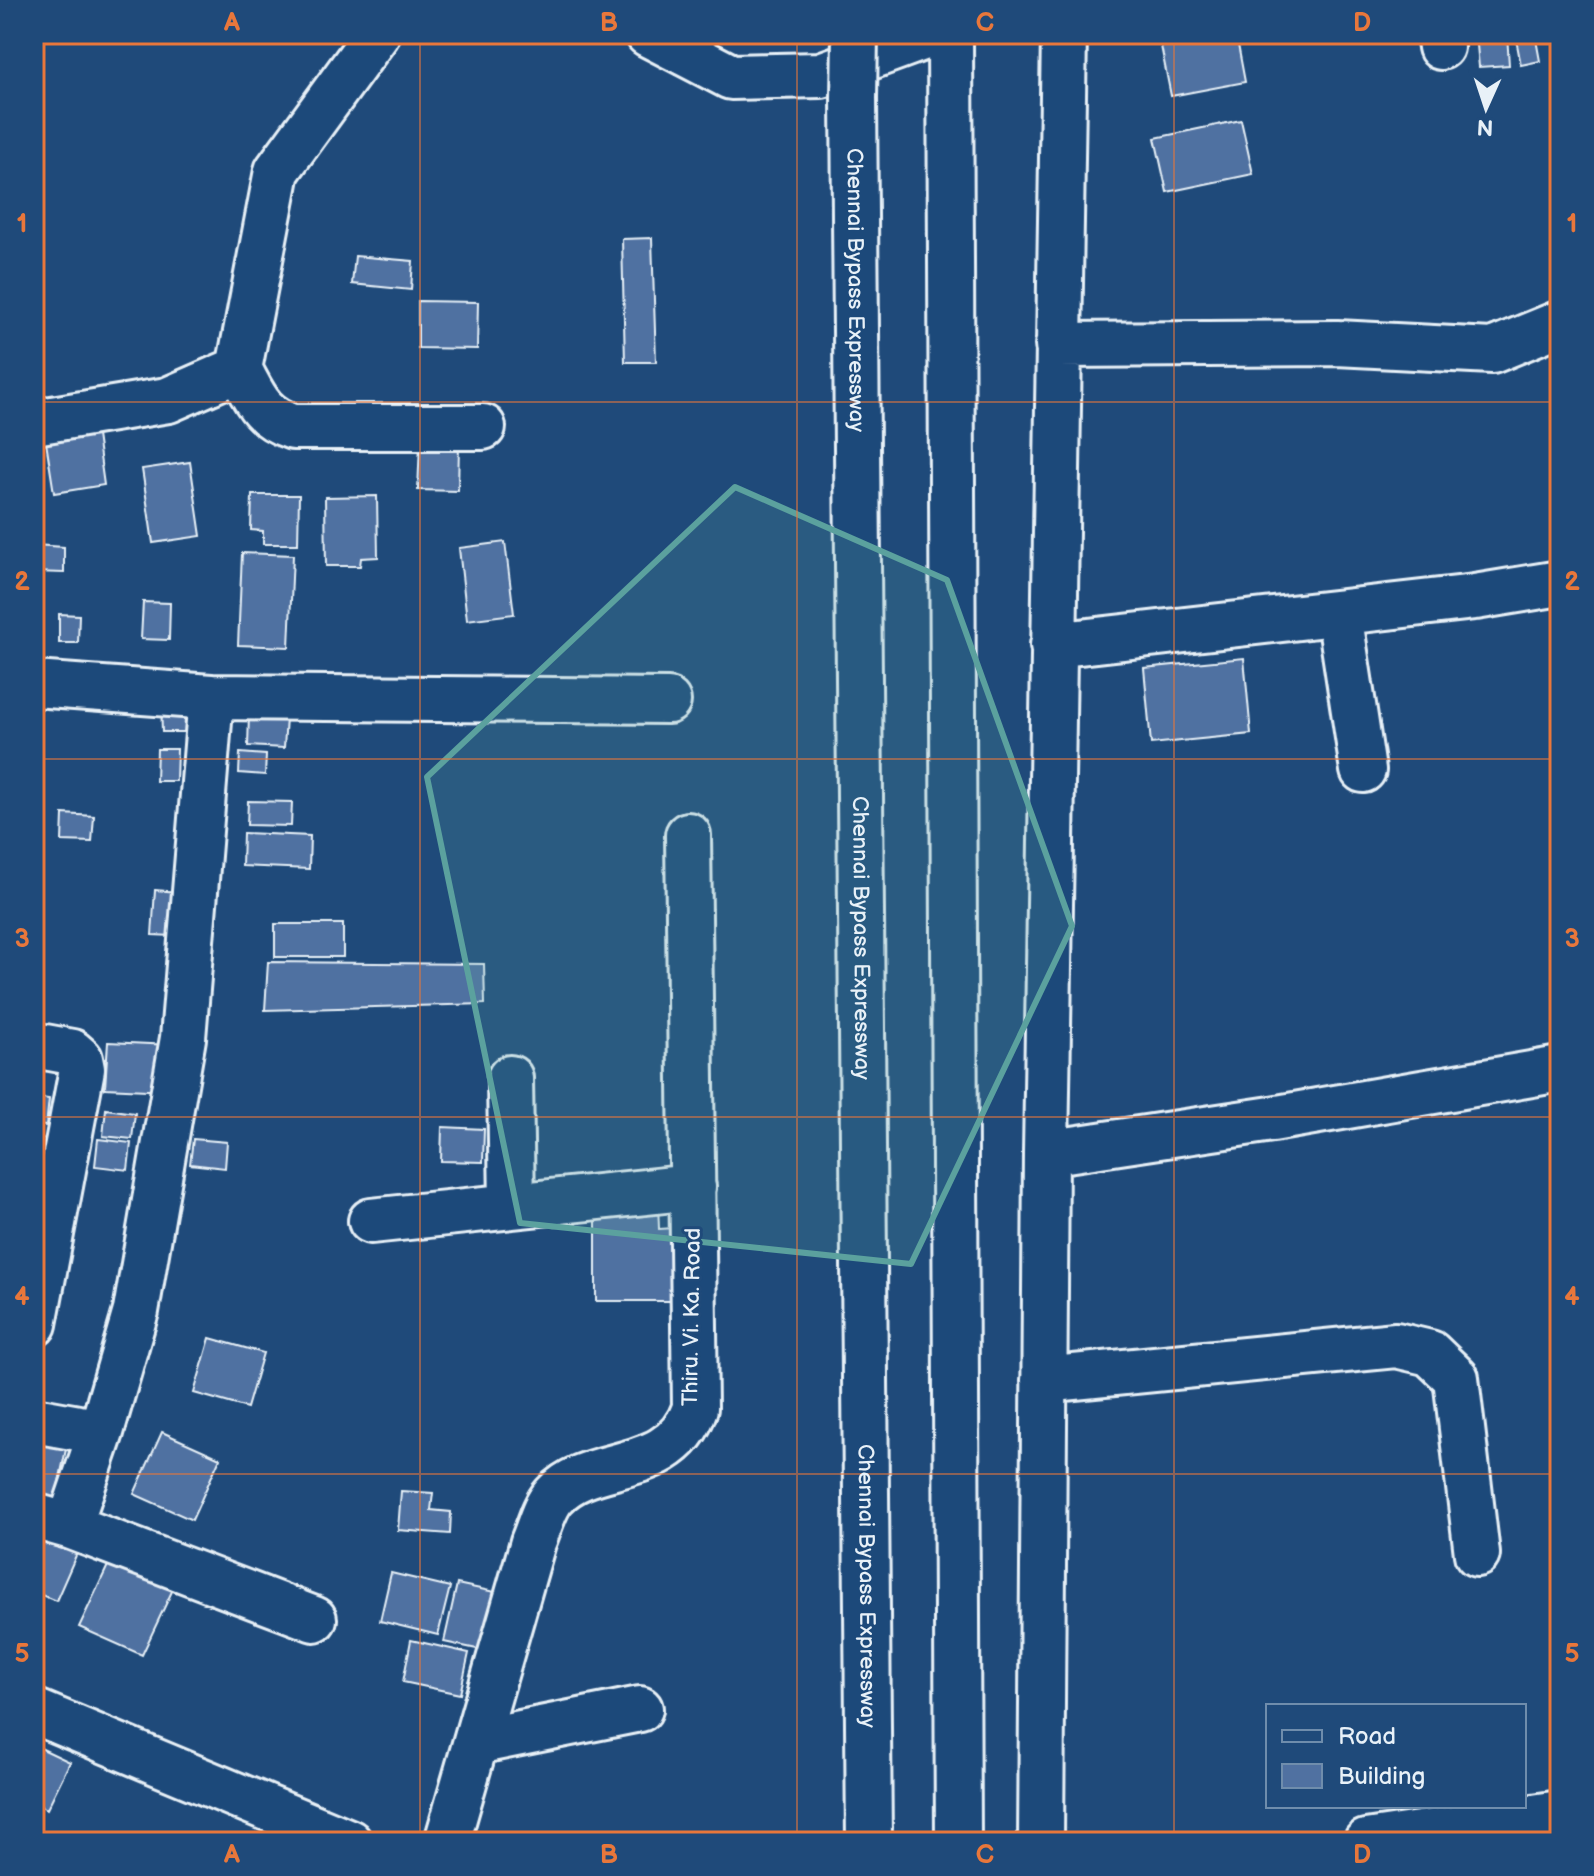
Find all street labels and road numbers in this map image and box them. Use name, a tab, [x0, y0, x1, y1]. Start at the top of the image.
street label: Chennai Bypass Expressway	[841, 148, 870, 432]
street label: Chennai Bypass Expressway	[847, 796, 876, 1080]
street label: Thiru. Vi. Ka. Road	[677, 1228, 707, 1406]
street label: Chennai Bypass Expressway	[852, 1444, 882, 1728]

